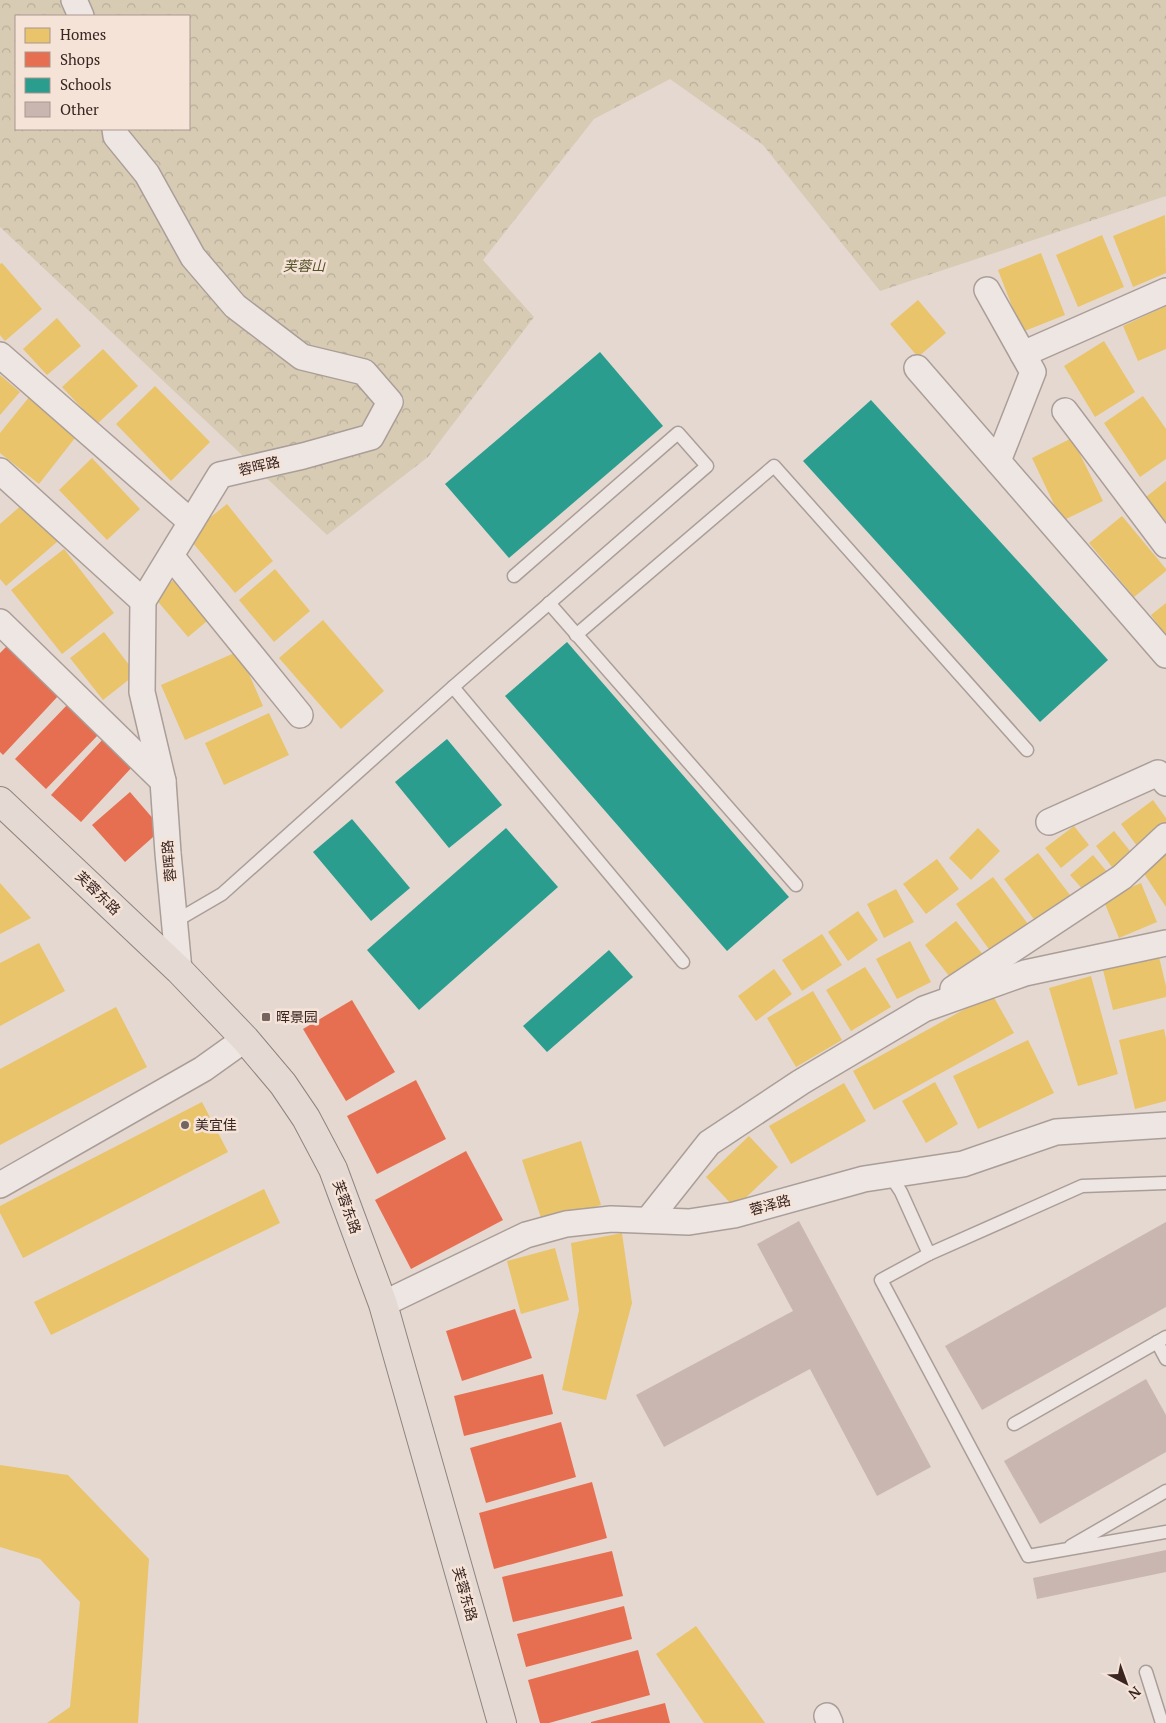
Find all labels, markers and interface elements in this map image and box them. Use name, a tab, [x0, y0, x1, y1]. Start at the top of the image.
legend	[15, 15, 190, 130]
text: Homes	[60, 24, 106, 44]
text: Shops	[60, 49, 100, 69]
text: Schools	[60, 74, 111, 94]
text: Other	[60, 99, 99, 119]
park label: 芙蓉山	[283, 256, 326, 275]
street label: 蓉晖路	[236, 452, 281, 479]
street label: 蓉晖路	[157, 839, 180, 883]
street label: 芙蓉东路	[72, 866, 125, 919]
place label: 晖景园	[276, 1007, 318, 1026]
marker: 晖景园	[260, 1011, 272, 1023]
place label: 美宜佳	[195, 1115, 237, 1134]
marker: 美宜佳	[179, 1119, 191, 1131]
street label: 芙蓉东路	[329, 1177, 366, 1236]
street label: 蓉泽路	[747, 1190, 793, 1219]
street label: 芙蓉东路	[449, 1564, 482, 1623]
north arrow	[1101, 1658, 1151, 1708]
text: N	[1124, 1683, 1145, 1704]

